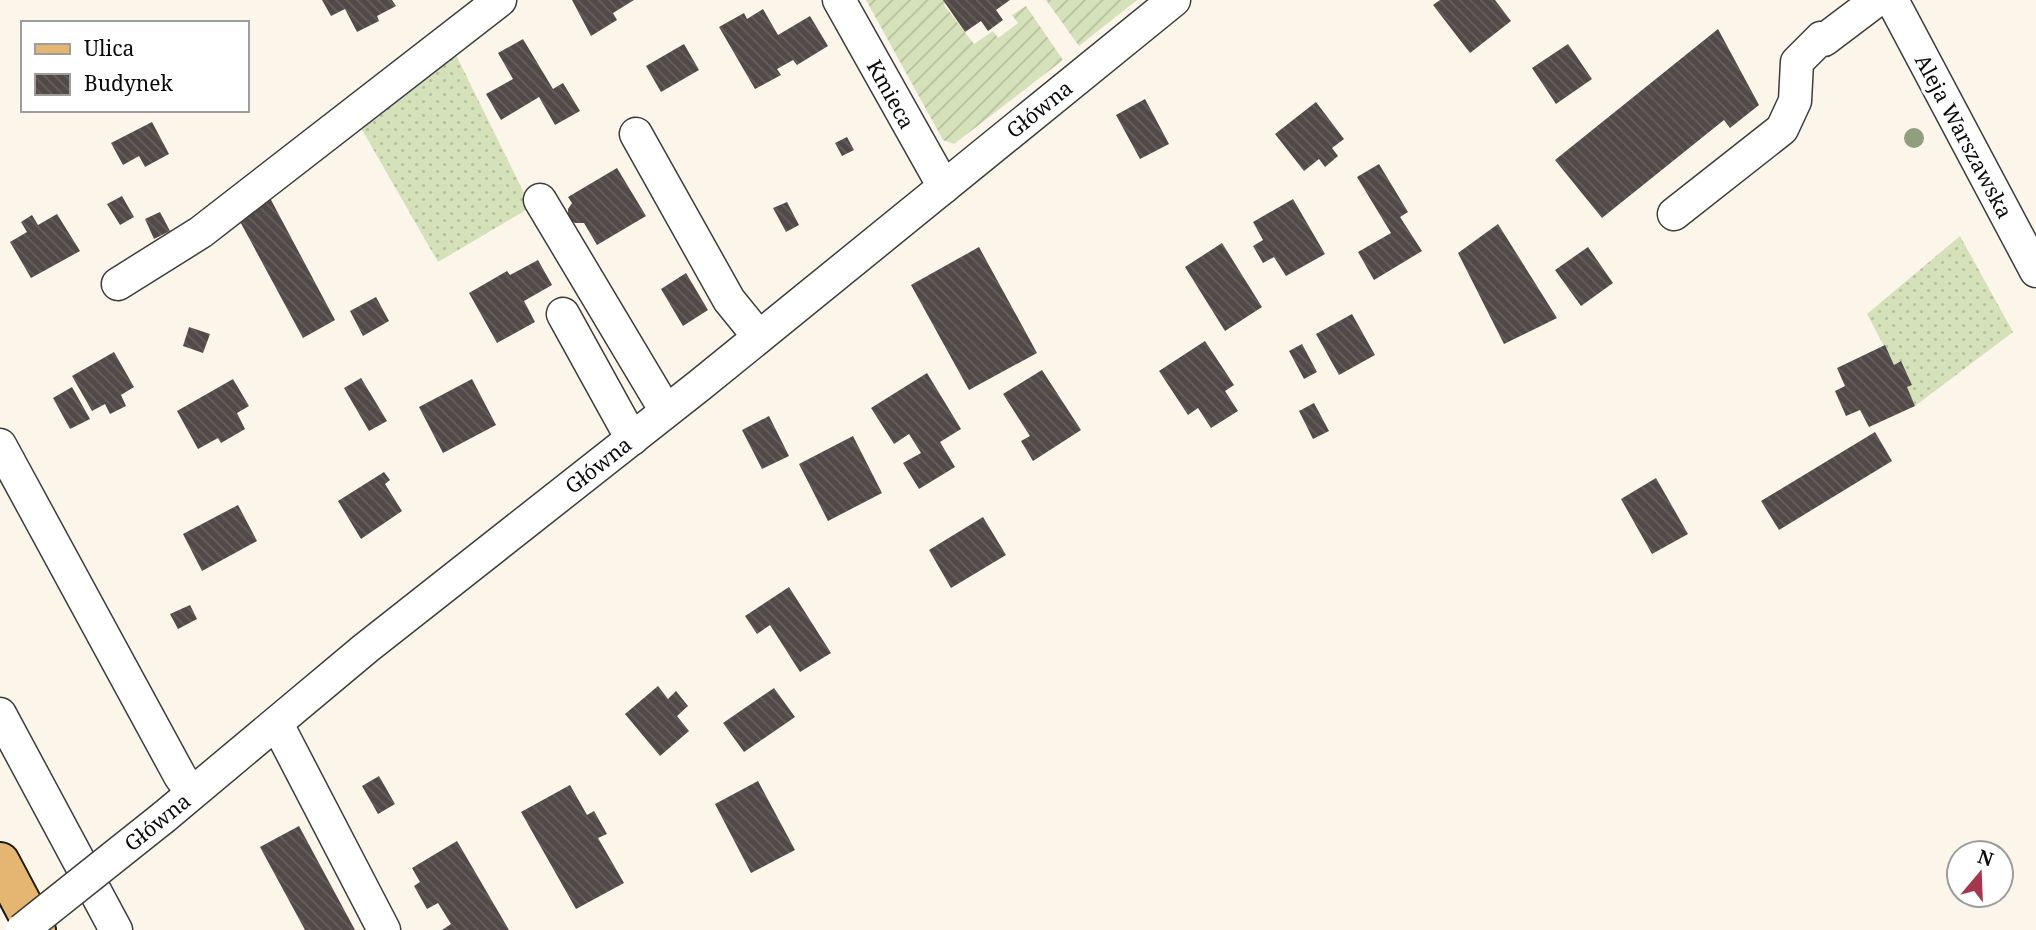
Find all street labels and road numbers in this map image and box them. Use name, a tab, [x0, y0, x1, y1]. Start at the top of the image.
street label: Aleja Warszawska	[1909, 49, 2019, 223]
street label: Kmieca	[861, 55, 921, 133]
street label: Główna	[1000, 74, 1078, 144]
street label: Główna	[559, 430, 637, 500]
street label: Główna	[118, 787, 196, 857]

